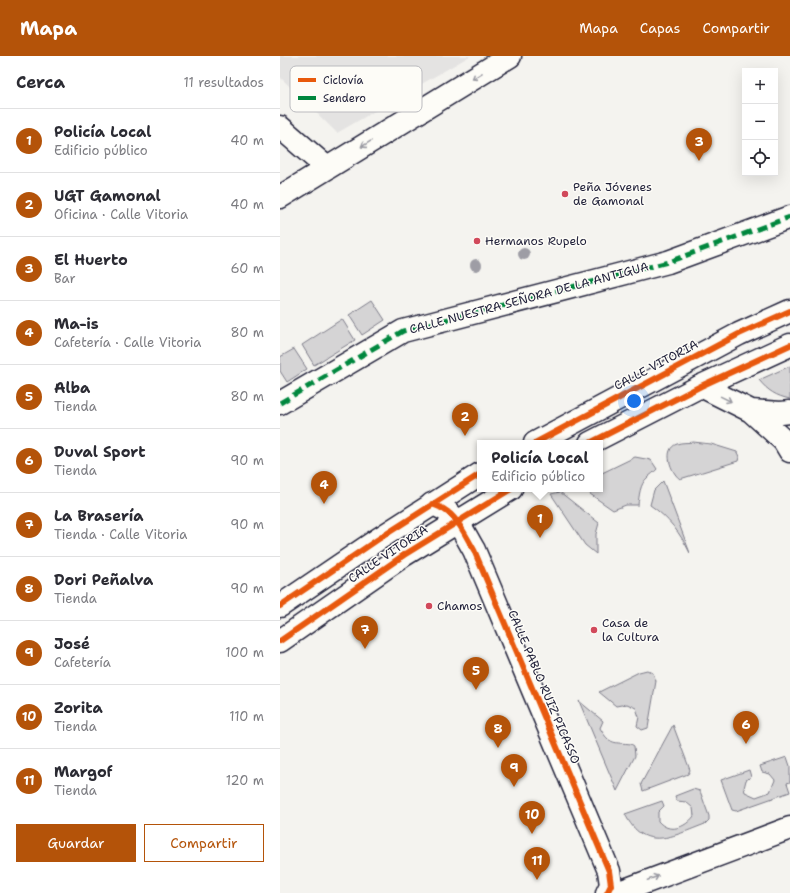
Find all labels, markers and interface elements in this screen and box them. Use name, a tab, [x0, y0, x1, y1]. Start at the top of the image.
text: Mapa	[20, 16, 77, 41]
text: Mapa	[579, 19, 618, 37]
text: Capas	[640, 19, 681, 37]
text: Compartir	[703, 19, 770, 37]
legend	[290, 66, 422, 112]
map controls	[742, 68, 778, 176]
button: +	[742, 68, 778, 104]
text: Cerca	[16, 71, 65, 93]
text: Ciclovía	[323, 73, 363, 88]
one-way arrow	[471, 73, 483, 81]
text: 11 resultados	[183, 74, 264, 91]
text: Sendero	[323, 91, 366, 106]
button: −	[742, 104, 778, 140]
text: Policía Local	[54, 122, 151, 142]
pin: 3	[686, 128, 712, 161]
text: 1	[26, 132, 32, 149]
text: 40 m	[230, 132, 264, 149]
button: locate	[742, 140, 778, 176]
one-way arrow	[360, 141, 372, 149]
text: Edificio público	[54, 142, 148, 159]
place label: Peña Jóvenes de Gamonal	[573, 179, 652, 209]
text: UGT Gamonal	[54, 186, 161, 206]
marker: Peña Jóvenes de Gamonal	[560, 189, 570, 199]
text: 2	[24, 196, 34, 213]
text: 40 m	[230, 196, 264, 213]
text: Oficina · Calle Vitoria	[54, 206, 188, 223]
place label: Hermanos Rupelo	[485, 233, 587, 249]
marker: Hermanos Rupelo	[472, 236, 482, 246]
text: El Huerto	[54, 250, 128, 270]
street label: CALLE NUESTRA SEÑORA DE LA ANTIGUA	[408, 258, 651, 338]
text: 3	[24, 260, 34, 277]
text: 60 m	[231, 260, 264, 277]
text: Bar	[54, 270, 76, 287]
text: Ma-is	[54, 314, 99, 334]
text: 4	[24, 324, 34, 341]
text: 80 m	[230, 324, 264, 341]
text: Cafetería · Calle Vitoria	[54, 334, 201, 351]
street label: CALLE VITORIA	[611, 336, 701, 394]
text: Alba	[54, 378, 90, 398]
text: 5	[25, 388, 33, 405]
text: 80 m	[230, 388, 264, 405]
your location	[624, 391, 644, 411]
one-way arrow	[720, 395, 732, 403]
text: Tienda	[54, 398, 97, 415]
pin: 2	[452, 403, 478, 436]
popup	[477, 440, 603, 492]
text: Duval Sport	[54, 442, 146, 462]
text: Policía Local	[491, 448, 589, 468]
text: 6	[24, 452, 34, 469]
text: 90 m	[230, 452, 264, 469]
text: Tienda	[54, 462, 97, 479]
text: Edificio público	[491, 468, 585, 485]
pin: 4	[311, 471, 337, 504]
pin: 1	[527, 505, 553, 538]
text: La Brasería	[54, 506, 144, 526]
text: 7	[24, 516, 34, 533]
text: 90 m	[230, 516, 264, 533]
street label: CALLE VITORIA	[345, 521, 431, 587]
text: Tienda · Calle Vitoria	[54, 526, 187, 543]
text: Dori Peñalva	[54, 570, 153, 590]
text: 8	[24, 580, 34, 597]
text: 90 m	[230, 580, 264, 597]
text: Tienda	[54, 590, 97, 607]
place label: Chamos	[437, 598, 482, 614]
marker: Chamos	[424, 601, 434, 611]
street label: CALLE PABLO RUIZ PICASSO	[504, 608, 584, 766]
place label: Casa de la Cultura	[602, 615, 659, 645]
pin: 7	[352, 616, 378, 649]
marker: Casa de la Cultura	[589, 625, 599, 635]
text: José	[54, 634, 90, 654]
text: 9	[24, 644, 34, 661]
text: 100 m	[225, 644, 264, 661]
text: Cafetería	[54, 654, 111, 671]
pin: 5	[463, 657, 489, 690]
text: Zorita	[54, 698, 103, 718]
text: 10	[22, 708, 36, 725]
text: 110 m	[229, 708, 264, 725]
pin: 6	[733, 711, 759, 744]
pin: 8	[485, 715, 511, 748]
text: Tienda	[54, 718, 97, 735]
pin: 9	[501, 754, 527, 787]
text: Margof	[54, 762, 113, 782]
text: 11	[23, 772, 35, 789]
text: 120 m	[226, 772, 264, 789]
text: Tienda	[54, 782, 97, 799]
pin: 10	[519, 801, 545, 834]
button: Guardar	[16, 824, 136, 862]
button: Compartir	[144, 824, 264, 862]
pin: 11	[524, 847, 550, 880]
one-way arrow	[647, 874, 659, 882]

